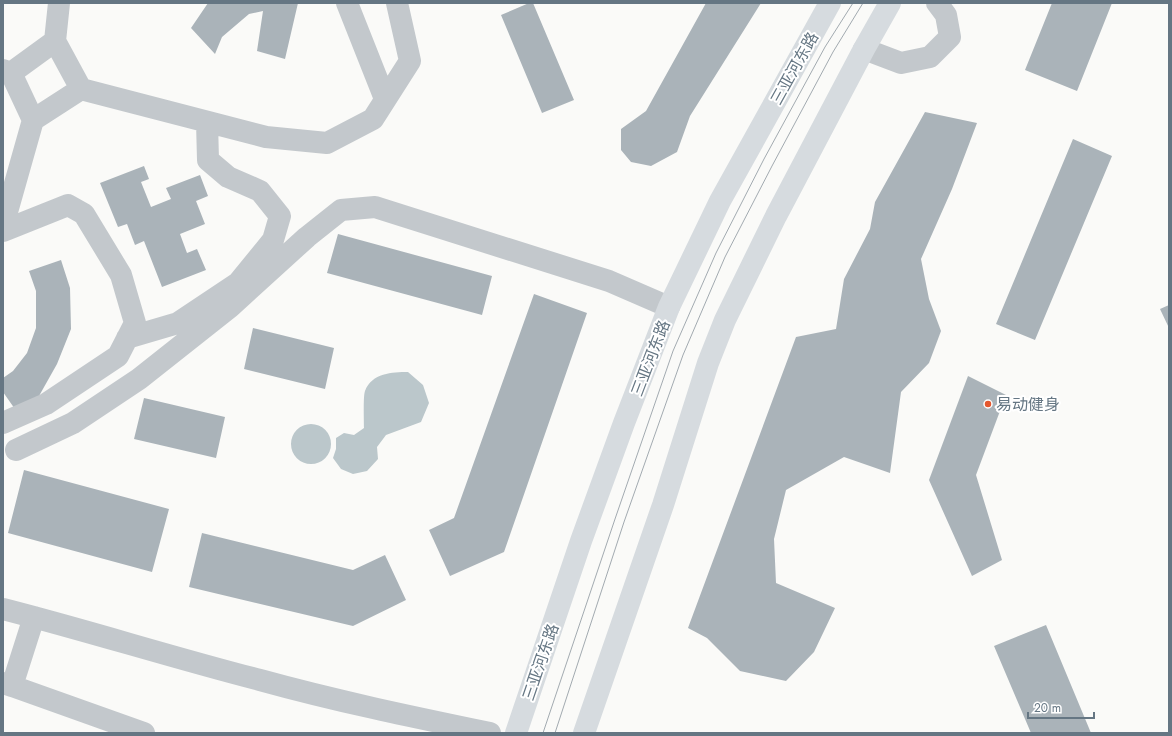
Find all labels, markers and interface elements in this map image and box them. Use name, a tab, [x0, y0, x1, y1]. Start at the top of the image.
street label: 三亚河东路	[765, 28, 824, 109]
street label: 三亚河东路	[625, 317, 676, 400]
place label: 易动健身	[996, 393, 1060, 416]
marker: 易动健身	[983, 399, 993, 409]
street label: 三亚河东路	[517, 621, 564, 704]
scale bar	[1028, 694, 1094, 720]
text: 20 m	[1034, 699, 1061, 717]

